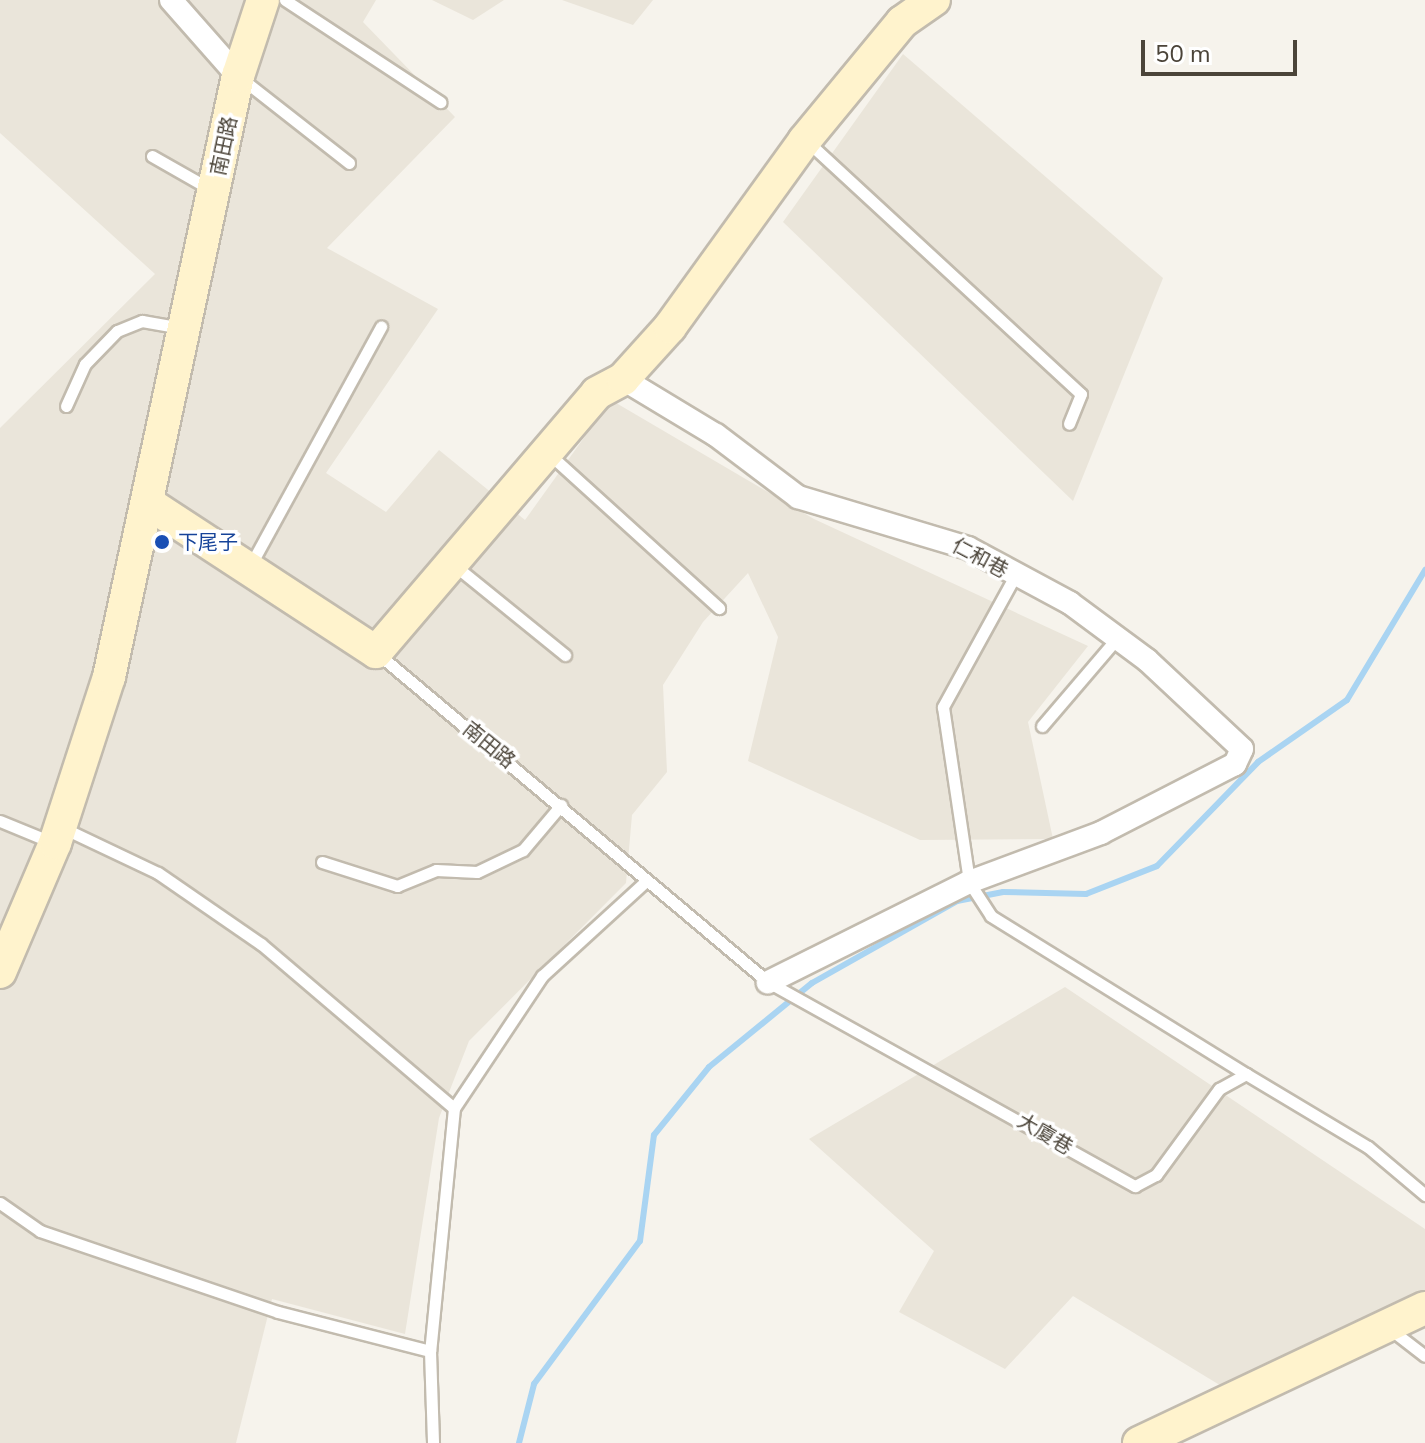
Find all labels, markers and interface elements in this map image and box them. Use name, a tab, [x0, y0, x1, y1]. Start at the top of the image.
scale bar	[1145, 24, 1301, 74]
text: 50 m	[1155, 38, 1211, 70]
street label: 南田路	[206, 114, 242, 178]
place label: 下尾子	[178, 530, 238, 554]
marker: 下尾子	[153, 533, 171, 551]
street label: 仁和巷	[948, 533, 1012, 583]
street label: 南田路	[458, 717, 520, 773]
street label: 大廈巷	[1013, 1109, 1077, 1159]

